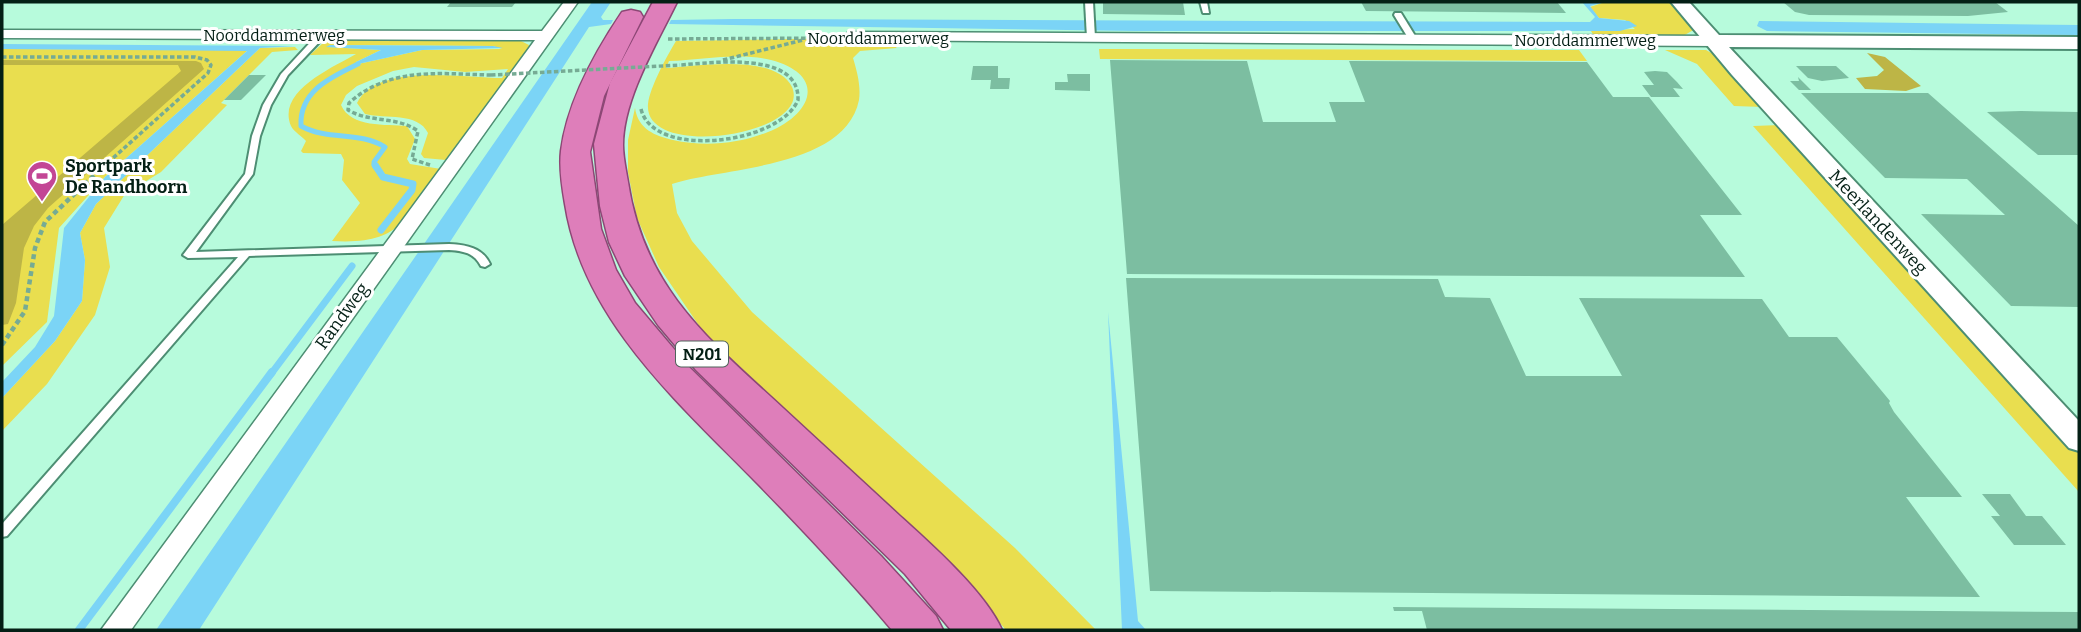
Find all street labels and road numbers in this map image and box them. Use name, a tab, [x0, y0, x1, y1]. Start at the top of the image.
street label: Noorddammerweg	[203, 26, 345, 45]
street label: Noorddammerweg	[807, 29, 949, 48]
street label: Noorddammerweg	[1514, 31, 1656, 50]
street label: Meerlandenweg	[1824, 165, 1932, 279]
street label: Randweg	[310, 278, 374, 354]
road number: N201	[676, 342, 728, 366]

